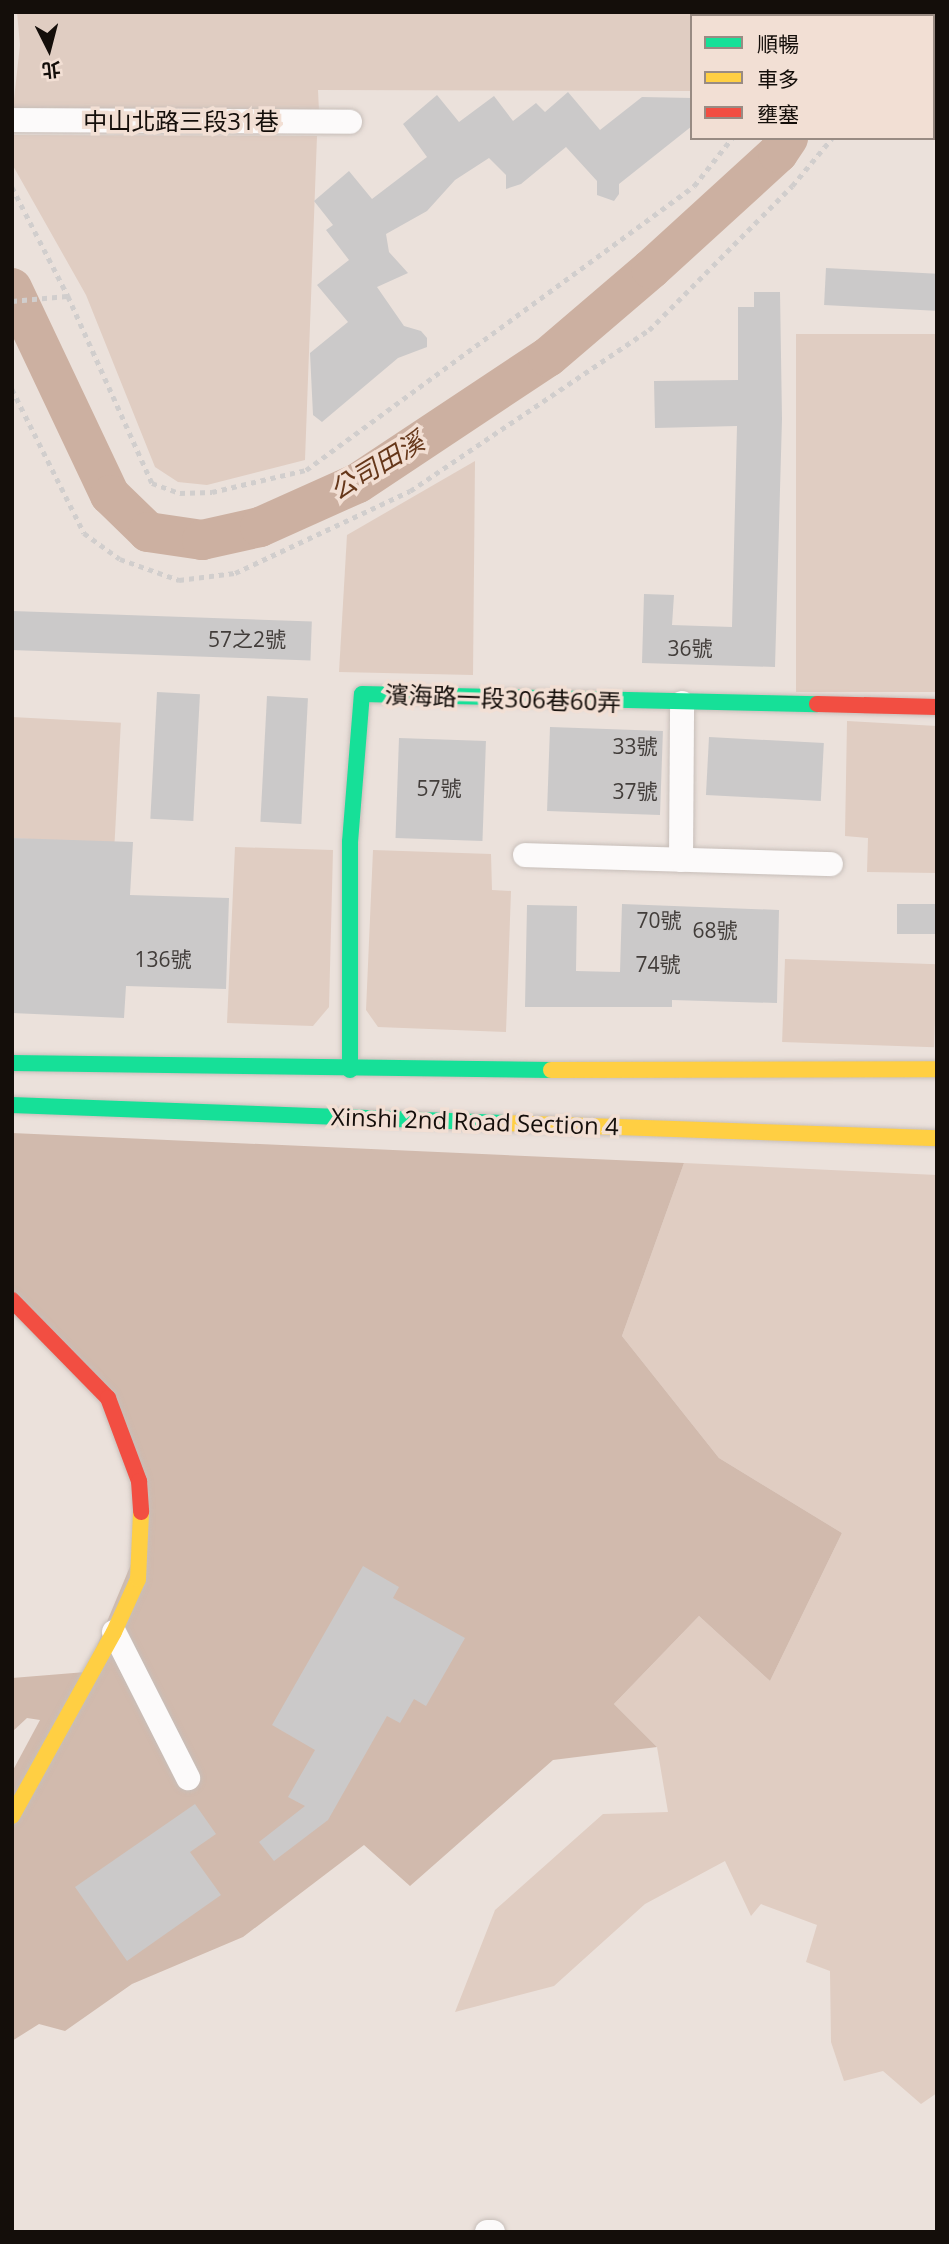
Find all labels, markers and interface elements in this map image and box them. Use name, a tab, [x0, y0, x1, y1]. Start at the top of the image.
north arrow	[14, 14, 84, 84]
legend	[690, 14, 935, 140]
text: 順暢	[757, 30, 799, 58]
text: 北	[40, 56, 62, 84]
text: 車多	[757, 65, 799, 93]
text: 壅塞	[757, 100, 799, 128]
street label: 中山北路三段31巷	[83, 107, 279, 135]
water label: 公司田溪	[324, 426, 430, 506]
house number: 57之2號	[208, 626, 286, 652]
house number: 36號	[667, 635, 713, 661]
street label: 濱海路一段306巷60弄	[384, 679, 622, 717]
house number: 33號	[612, 733, 658, 759]
house number: 57號	[416, 775, 462, 801]
house number: 37號	[612, 778, 658, 804]
house number: 70號	[636, 907, 682, 933]
house number: 68號	[692, 917, 738, 943]
house number: 136號	[134, 946, 192, 972]
house number: 74號	[635, 951, 681, 977]
street label: Xinshi 2nd Road Section 4	[331, 1102, 619, 1140]

